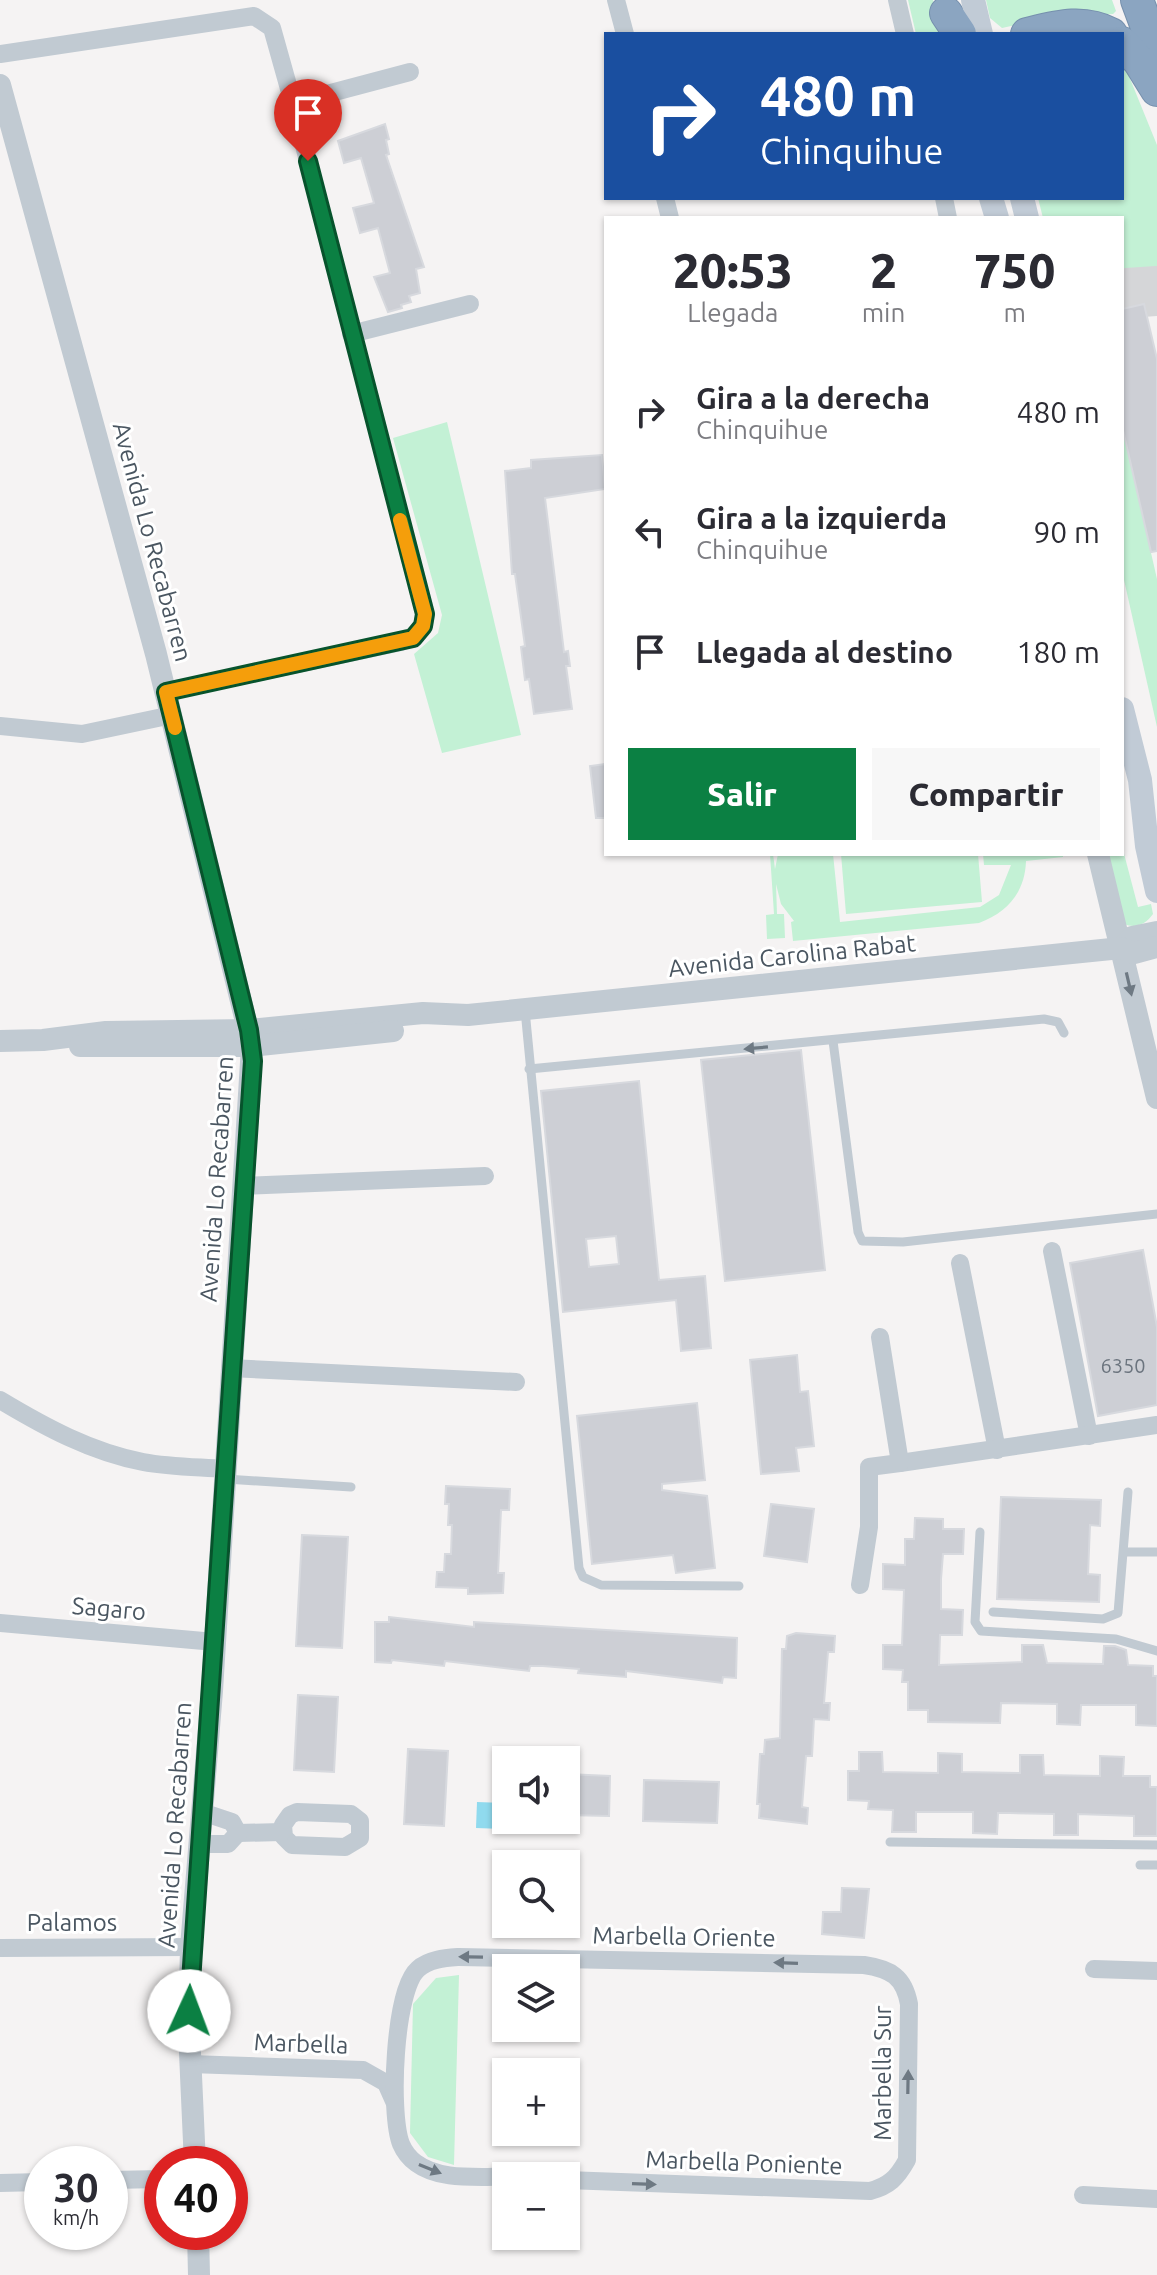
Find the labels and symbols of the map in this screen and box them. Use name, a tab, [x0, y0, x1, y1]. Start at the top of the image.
pin	[274, 79, 342, 161]
street label: Avenida Lo Recabarren	[108, 419, 197, 664]
street label: Avenida Carolina Rabat	[667, 929, 917, 982]
one-way arrow	[1123, 972, 1136, 997]
one-way arrow	[743, 1042, 768, 1055]
street label: Avenida Lo Recabarren	[194, 1055, 239, 1303]
house number: 6350	[1100, 1354, 1146, 1377]
street label: Sagaro	[71, 1592, 147, 1625]
street label: Avenida Lo Recabarren	[152, 1701, 197, 1949]
street label: Palamos	[27, 1909, 117, 1936]
street label: Marbella Oriente	[592, 1921, 776, 1952]
one-way arrow	[458, 1951, 483, 1963]
one-way arrow	[773, 1956, 798, 1969]
position arrow	[147, 1969, 231, 2053]
street label: Marbella Sur	[869, 2005, 896, 2141]
street label: Marbella	[253, 2028, 349, 2059]
one-way arrow	[902, 2069, 914, 2094]
speed limit sign: 40	[144, 2146, 248, 2250]
street label: Marbella Poniente	[645, 2146, 843, 2179]
one-way arrow	[418, 2163, 442, 2176]
one-way arrow	[632, 2177, 657, 2190]

